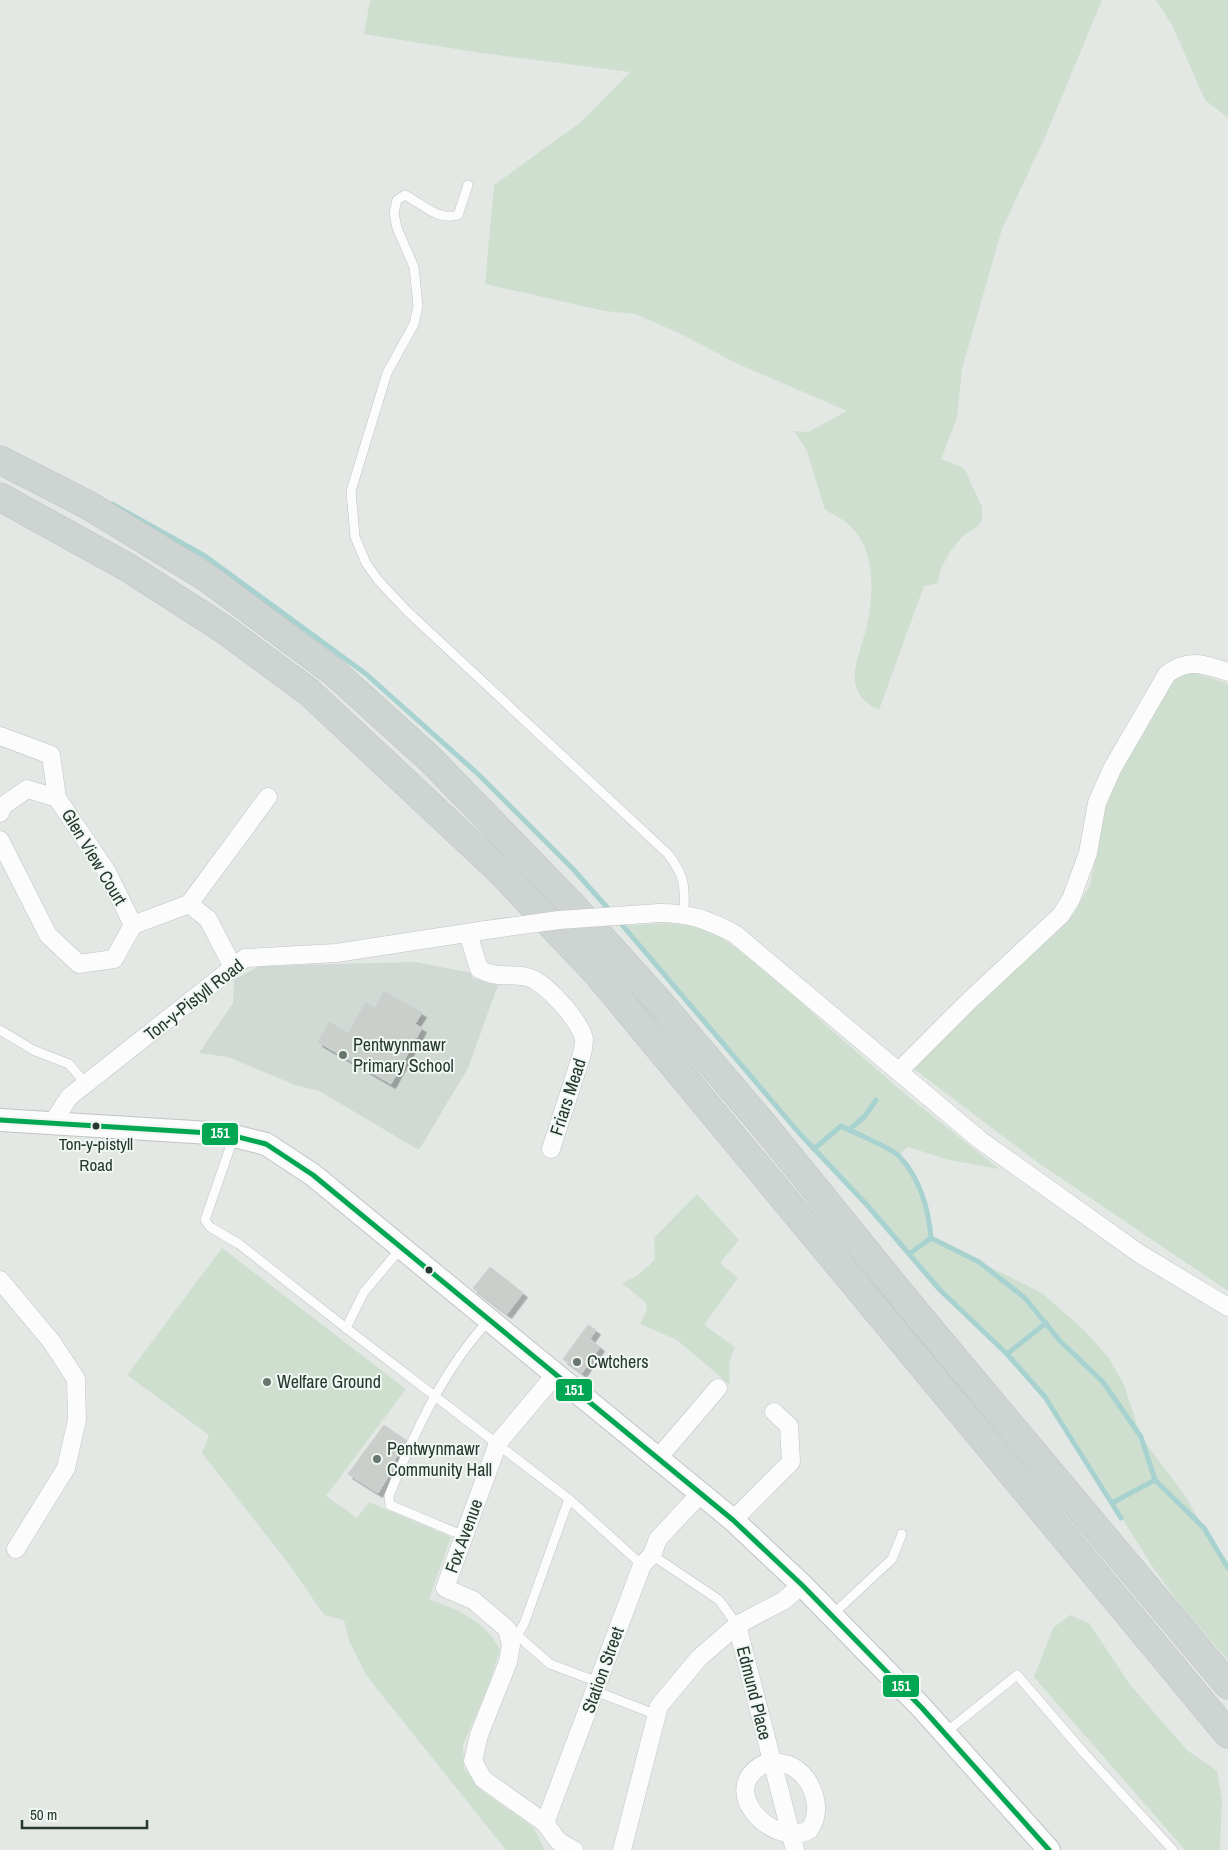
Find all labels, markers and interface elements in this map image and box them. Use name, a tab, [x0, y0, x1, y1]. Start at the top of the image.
street label: Glen View Court	[56, 804, 133, 909]
street label: Ton-y-Pistyll Road	[139, 953, 249, 1046]
place label: Pentwynmawr Primary School	[353, 1032, 454, 1078]
marker: Pentwynmawr Primary School	[337, 1049, 349, 1061]
street label: Friars Mead	[543, 1055, 592, 1139]
marker: Ton-y-pistyll Road	[91, 1121, 101, 1131]
line badge: 151	[201, 1122, 239, 1146]
text: 151	[210, 1124, 230, 1142]
place label: Ton-y-pistyll Road	[59, 1132, 133, 1176]
unlabelled marker	[424, 1265, 434, 1275]
place label: Cwtchers	[587, 1349, 649, 1374]
marker: Cwtchers	[571, 1356, 583, 1368]
place label: Welfare Ground	[277, 1369, 381, 1394]
marker: Welfare Ground	[261, 1376, 273, 1388]
line badge: 151	[555, 1378, 593, 1402]
text: 151	[564, 1381, 584, 1399]
place label: Pentwynmawr Community Hall	[387, 1436, 492, 1482]
marker: Pentwynmawr Community Hall	[371, 1453, 383, 1465]
street label: Fox Avenue	[439, 1495, 488, 1576]
street label: Station Street	[575, 1623, 630, 1717]
street label: Edmund Place	[731, 1643, 778, 1742]
line badge: 151	[882, 1674, 920, 1698]
text: 151	[891, 1677, 911, 1695]
scale bar	[22, 1798, 148, 1830]
text: 50 m	[30, 1804, 57, 1825]

